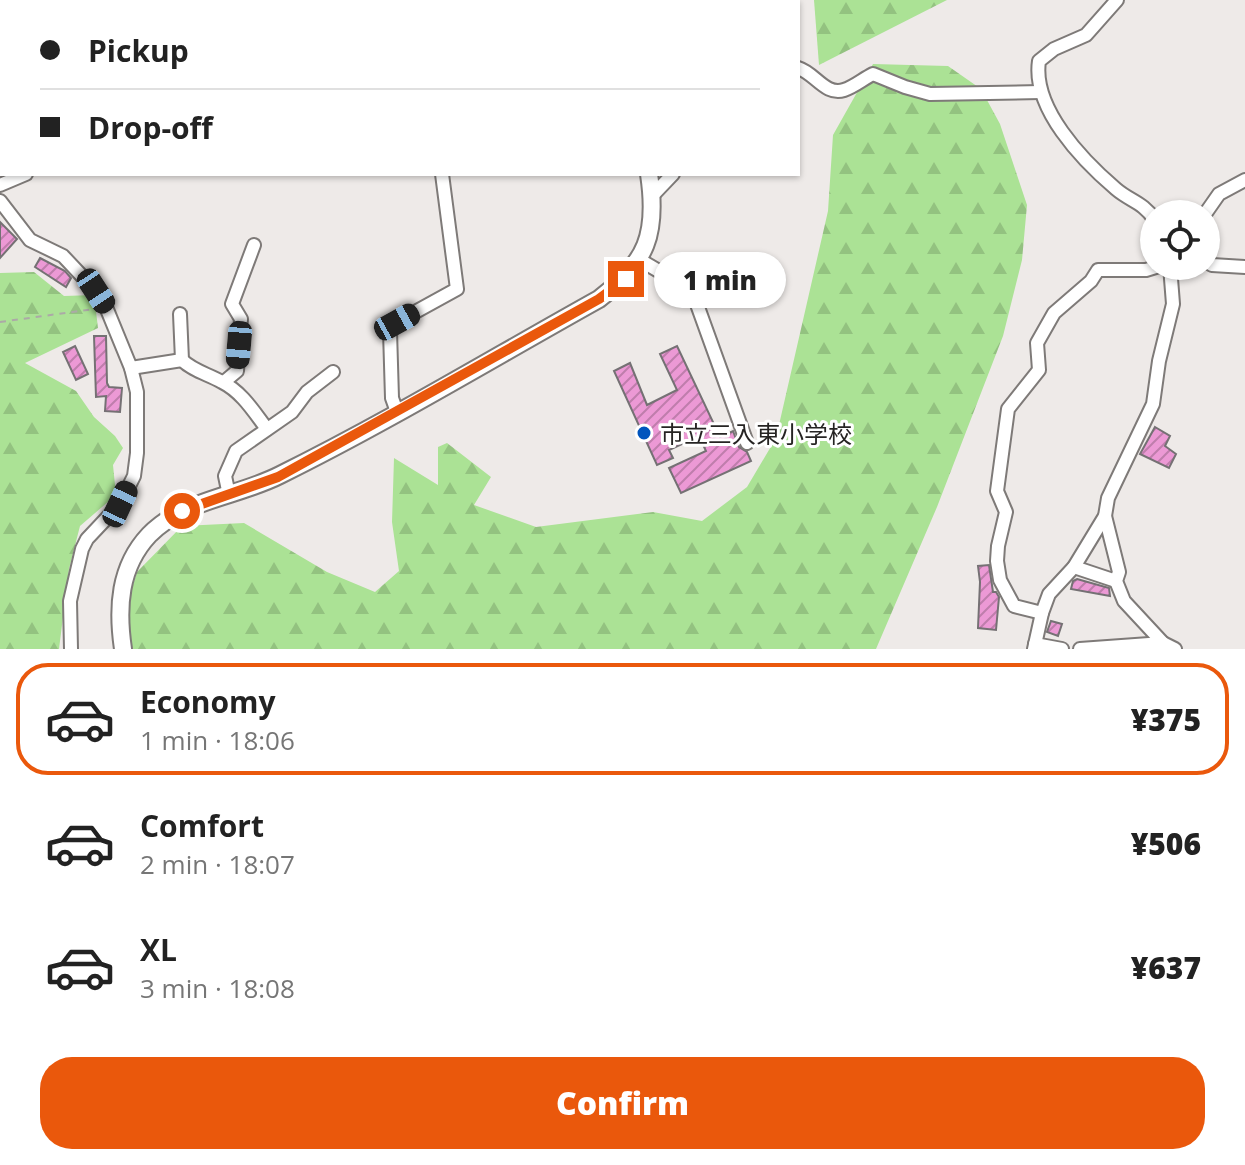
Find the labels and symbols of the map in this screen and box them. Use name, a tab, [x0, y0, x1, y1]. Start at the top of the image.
callout: 1 min	[654, 251, 786, 307]
route end	[608, 261, 644, 297]
car	[73, 264, 119, 318]
car	[370, 300, 424, 344]
car	[225, 320, 253, 370]
place label: 市立三入東小学校	[660, 417, 852, 450]
marker: 市立三入東小学校	[635, 424, 653, 442]
car	[99, 477, 141, 531]
route start	[164, 493, 200, 529]

